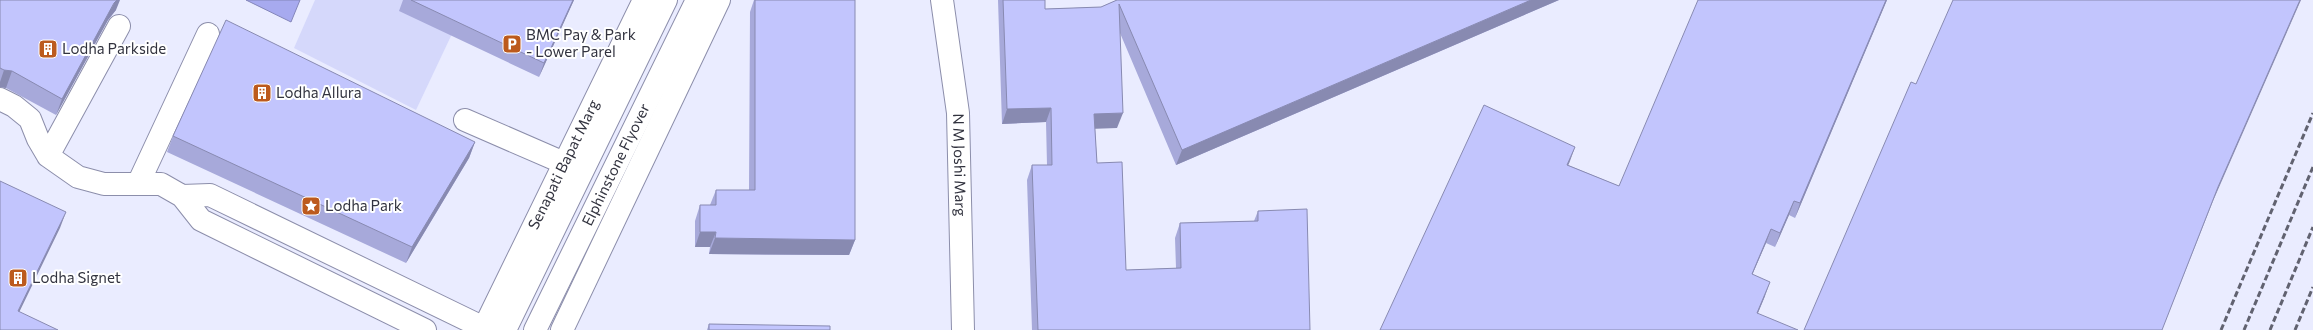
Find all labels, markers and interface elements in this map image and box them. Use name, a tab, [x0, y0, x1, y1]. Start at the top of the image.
place label: BMC Pay & Park - Lower Parel	[526, 25, 636, 60]
parking icon: BMC Pay & Park - Lower Parel	[501, 33, 523, 55]
building icon: Lodha Parkside	[37, 38, 59, 60]
place label: Lodha Parkside	[62, 39, 166, 57]
building icon: Lodha Allura	[251, 82, 273, 104]
place label: Lodha Allura	[276, 83, 362, 101]
street label: Senapati Bapat Marg	[523, 96, 602, 232]
street label: Elphinstone Flyover	[578, 100, 653, 228]
street label: N M Joshi Marg	[950, 113, 970, 217]
place icon: Lodha Park	[300, 195, 322, 217]
place label: Lodha Park	[325, 196, 402, 214]
building icon: Lodha Signet	[7, 267, 29, 289]
place label: Lodha Signet	[32, 268, 121, 286]

